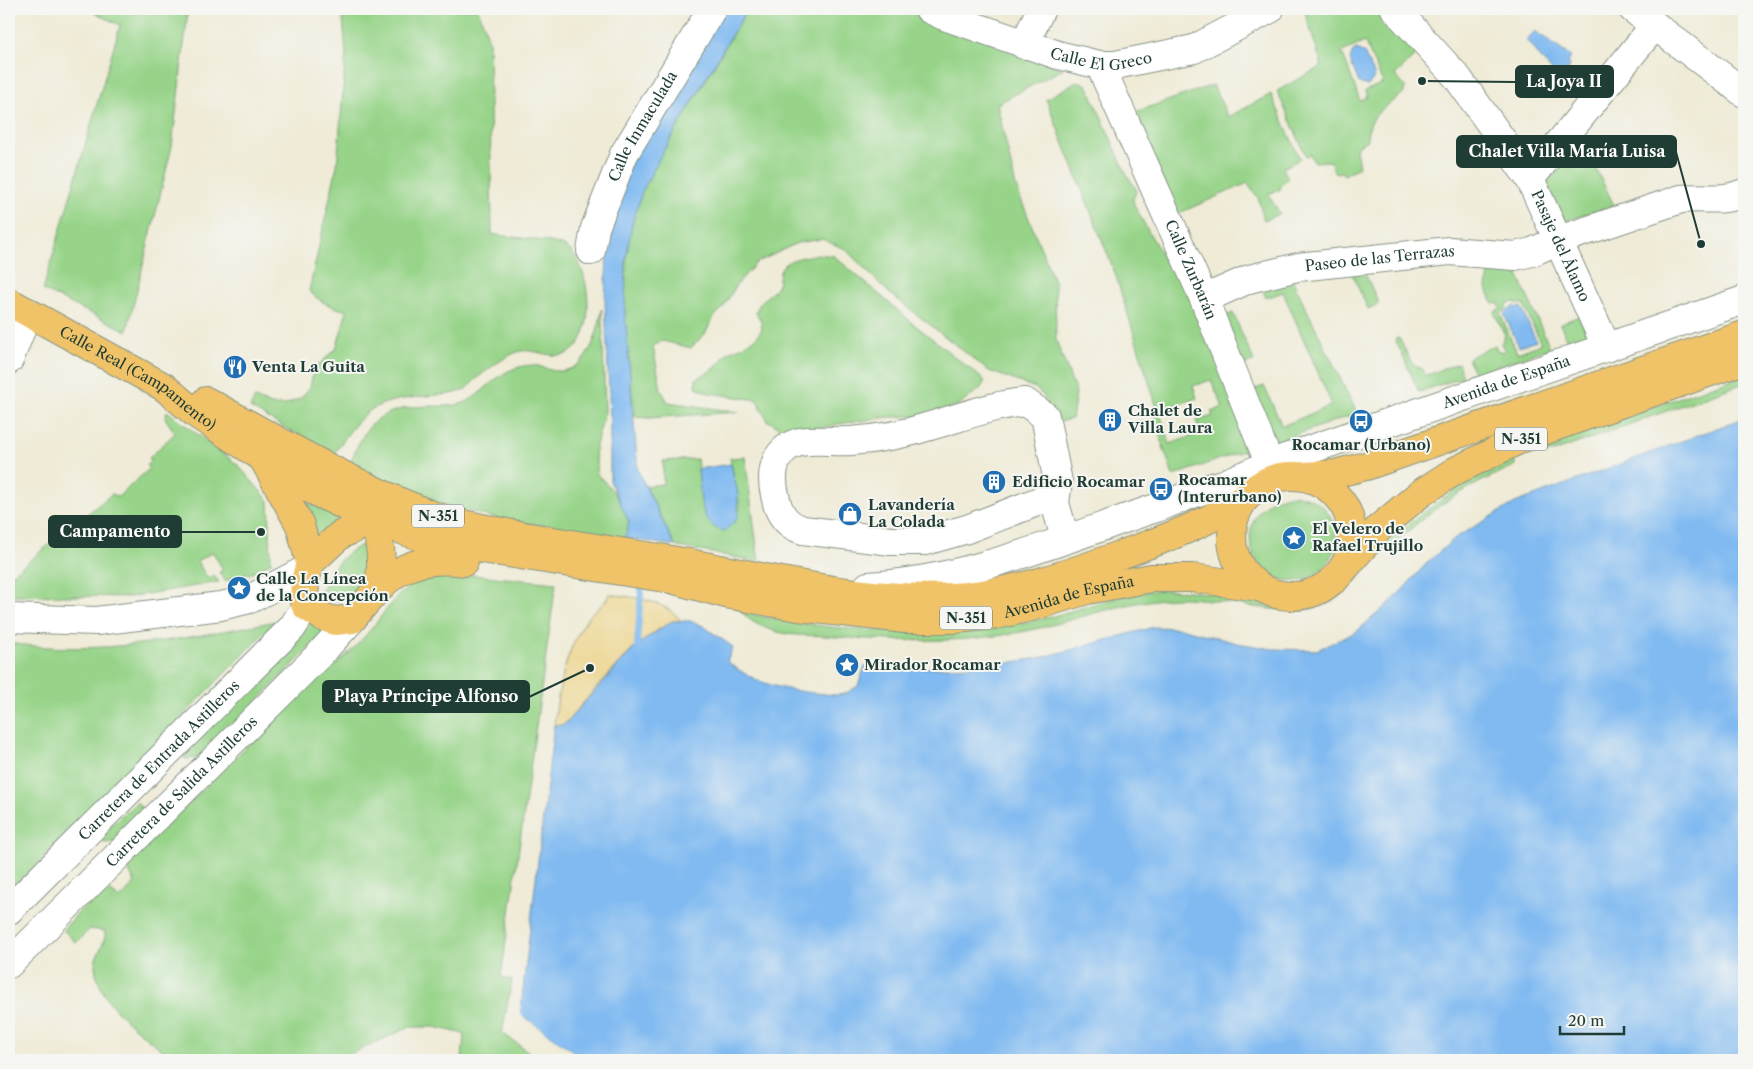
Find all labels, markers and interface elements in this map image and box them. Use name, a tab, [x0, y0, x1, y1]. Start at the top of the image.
street label: Calle El Greco	[1048, 43, 1154, 74]
callout: La Joya II	[1516, 66, 1613, 97]
street label: Calle Inmaculada	[604, 67, 681, 184]
text: La Joya II	[1526, 71, 1602, 91]
callout: Chalet Villa María Luisa	[1457, 136, 1676, 167]
text: Chalet Villa María Luisa	[1468, 141, 1666, 161]
street label: Pasaje del Álamo	[1527, 187, 1595, 305]
street label: Calle Zurbarán	[1161, 217, 1221, 323]
street label: Paseo de las Terrazas	[1304, 241, 1456, 275]
street label: Calle Real (Campamento)	[56, 322, 220, 434]
street label: Avenida de España	[1439, 351, 1573, 413]
restaurant icon: Venta La Guita	[222, 354, 248, 380]
place label: Venta La Guita	[251, 357, 365, 376]
place label: Chalet de Villa Laura	[1127, 401, 1213, 437]
building icon: Chalet de Villa Laura	[1097, 407, 1123, 433]
bus stop icon: Rocamar (Urbano)	[1348, 408, 1374, 434]
road number: N-351	[1495, 428, 1547, 450]
place label: Rocamar (Urbano)	[1292, 435, 1431, 454]
building icon: Edificio Rocamar	[981, 469, 1007, 495]
place label: Rocamar (Interurbano)	[1178, 470, 1282, 506]
place label: Edificio Rocamar	[1012, 472, 1146, 491]
bus stop icon: Rocamar (Interurbano)	[1148, 476, 1174, 502]
place label: Lavandería La Colada	[868, 495, 955, 531]
shop icon: Lavandería La Colada	[837, 501, 863, 527]
road number: N-351	[412, 504, 464, 528]
callout: Campamento	[49, 516, 181, 547]
place label: El Velero de Rafael Trujillo	[1312, 519, 1423, 555]
text: Campamento	[59, 521, 171, 541]
place icon: El Velero de Rafael Trujillo	[1281, 525, 1307, 551]
place label: Calle La Línea de la Concepción	[256, 569, 390, 605]
street label: Avenida de España	[1001, 571, 1136, 622]
place icon: Calle La Línea de la Concepción	[226, 575, 252, 601]
road number: N-351	[940, 606, 992, 630]
place icon: Mirador Rocamar	[834, 652, 860, 678]
place label: Mirador Rocamar	[864, 655, 1001, 674]
street label: Carretera de Entrada Astilleros	[74, 676, 243, 844]
callout: Playa Príncipe Alfonso	[323, 681, 529, 712]
text: Playa Príncipe Alfonso	[333, 686, 519, 706]
street label: Carretera de Salida Astilleros	[102, 712, 261, 871]
scale bar	[1560, 1004, 1624, 1036]
text: 20 m	[1568, 1011, 1604, 1030]

